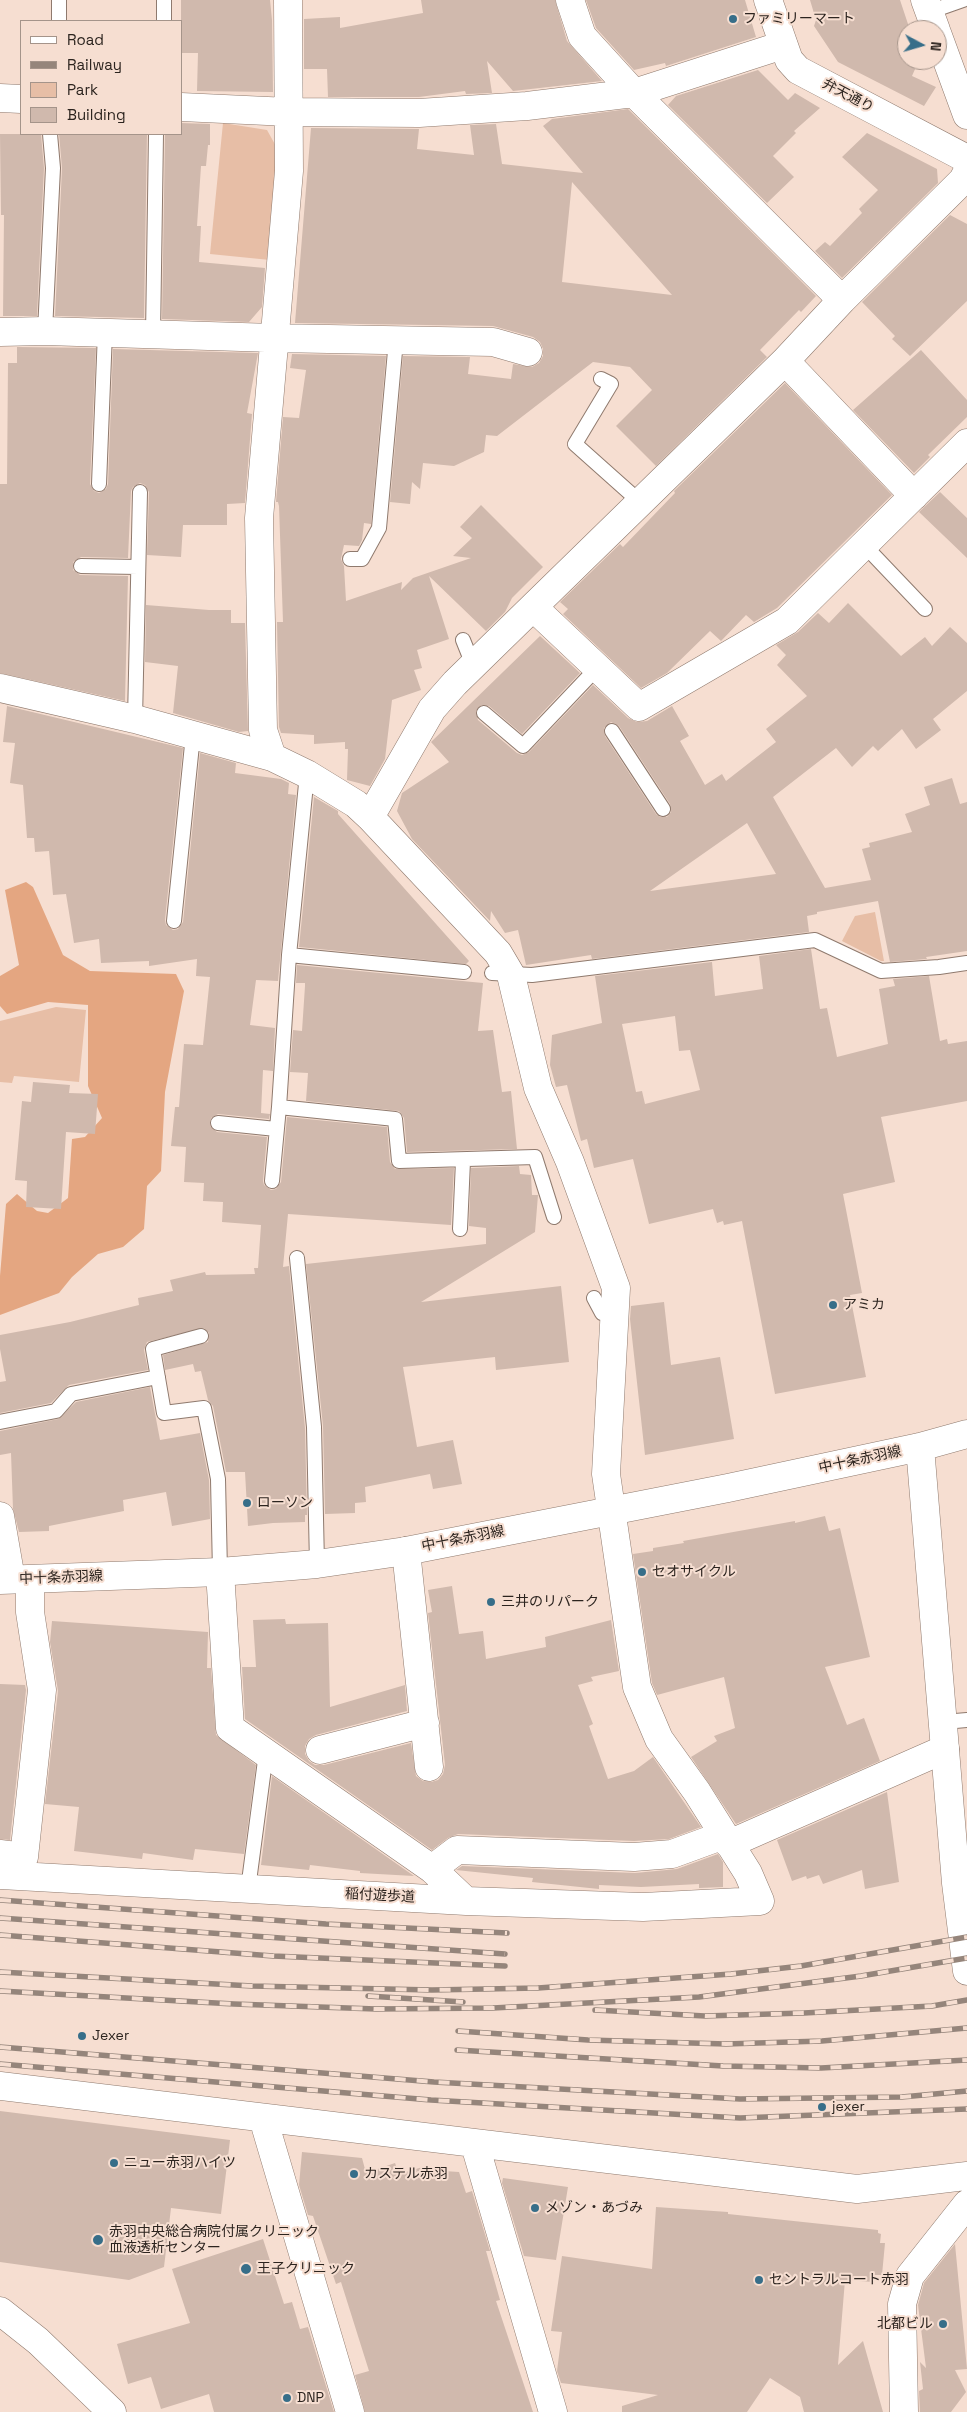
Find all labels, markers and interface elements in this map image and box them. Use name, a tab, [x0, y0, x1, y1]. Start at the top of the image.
place label: ファミリーマート	[743, 11, 855, 27]
marker: ファミリーマート	[727, 13, 739, 25]
legend	[20, 20, 182, 135]
north arrow	[897, 20, 947, 70]
text: Road	[67, 30, 104, 49]
text: N	[926, 41, 945, 52]
text: Railway	[67, 55, 122, 74]
street label: 弁天通り	[819, 75, 877, 117]
text: Park	[67, 80, 98, 99]
text: Building	[67, 105, 126, 124]
place label: アミカ	[843, 1297, 885, 1313]
marker: アミカ	[827, 1299, 839, 1311]
street label: 中十条赤羽線	[817, 1443, 903, 1477]
place label: ローソン	[257, 1495, 313, 1511]
marker: ローソン	[241, 1497, 253, 1509]
street label: 中十条赤羽線	[420, 1523, 506, 1555]
place label: セオサイクル	[652, 1564, 736, 1580]
marker: セオサイクル	[636, 1566, 648, 1578]
street label: 中十条赤羽線	[19, 1568, 103, 1588]
place label: 三井のリパーク	[501, 1594, 599, 1610]
marker: 三井のリパーク	[485, 1596, 497, 1608]
street label: 稲付遊歩道	[345, 1886, 415, 1906]
place label: Jexer	[92, 2028, 129, 2044]
marker: Jexer	[76, 2030, 88, 2042]
place label: jexer	[832, 2099, 865, 2115]
marker: jexer	[816, 2101, 828, 2113]
place label: ニュー赤羽ハイツ	[124, 2155, 236, 2171]
marker: ニュー赤羽ハイツ	[108, 2157, 120, 2169]
place label: カステル赤羽	[364, 2166, 448, 2182]
marker: カステル赤羽	[348, 2168, 360, 2180]
place label: メゾン・あづみ	[545, 2200, 643, 2216]
marker: メゾン・あづみ	[529, 2202, 541, 2214]
place label: 赤羽中央総合病院付属クリニック 血液透析センター	[109, 2224, 319, 2256]
marker: 赤羽中央総合病院付属クリニック 血液透析センター	[91, 2233, 105, 2247]
place label: 王子クリニック	[257, 2261, 355, 2277]
marker: 王子クリニック	[239, 2262, 253, 2276]
place label: セントラルコート赤羽	[769, 2272, 909, 2288]
marker: セントラルコート赤羽	[753, 2274, 765, 2286]
place label: 北都ビル	[877, 2316, 933, 2332]
marker: 北都ビル	[937, 2318, 949, 2330]
place label: DNP	[297, 2390, 324, 2406]
marker: DNP	[281, 2392, 293, 2404]

